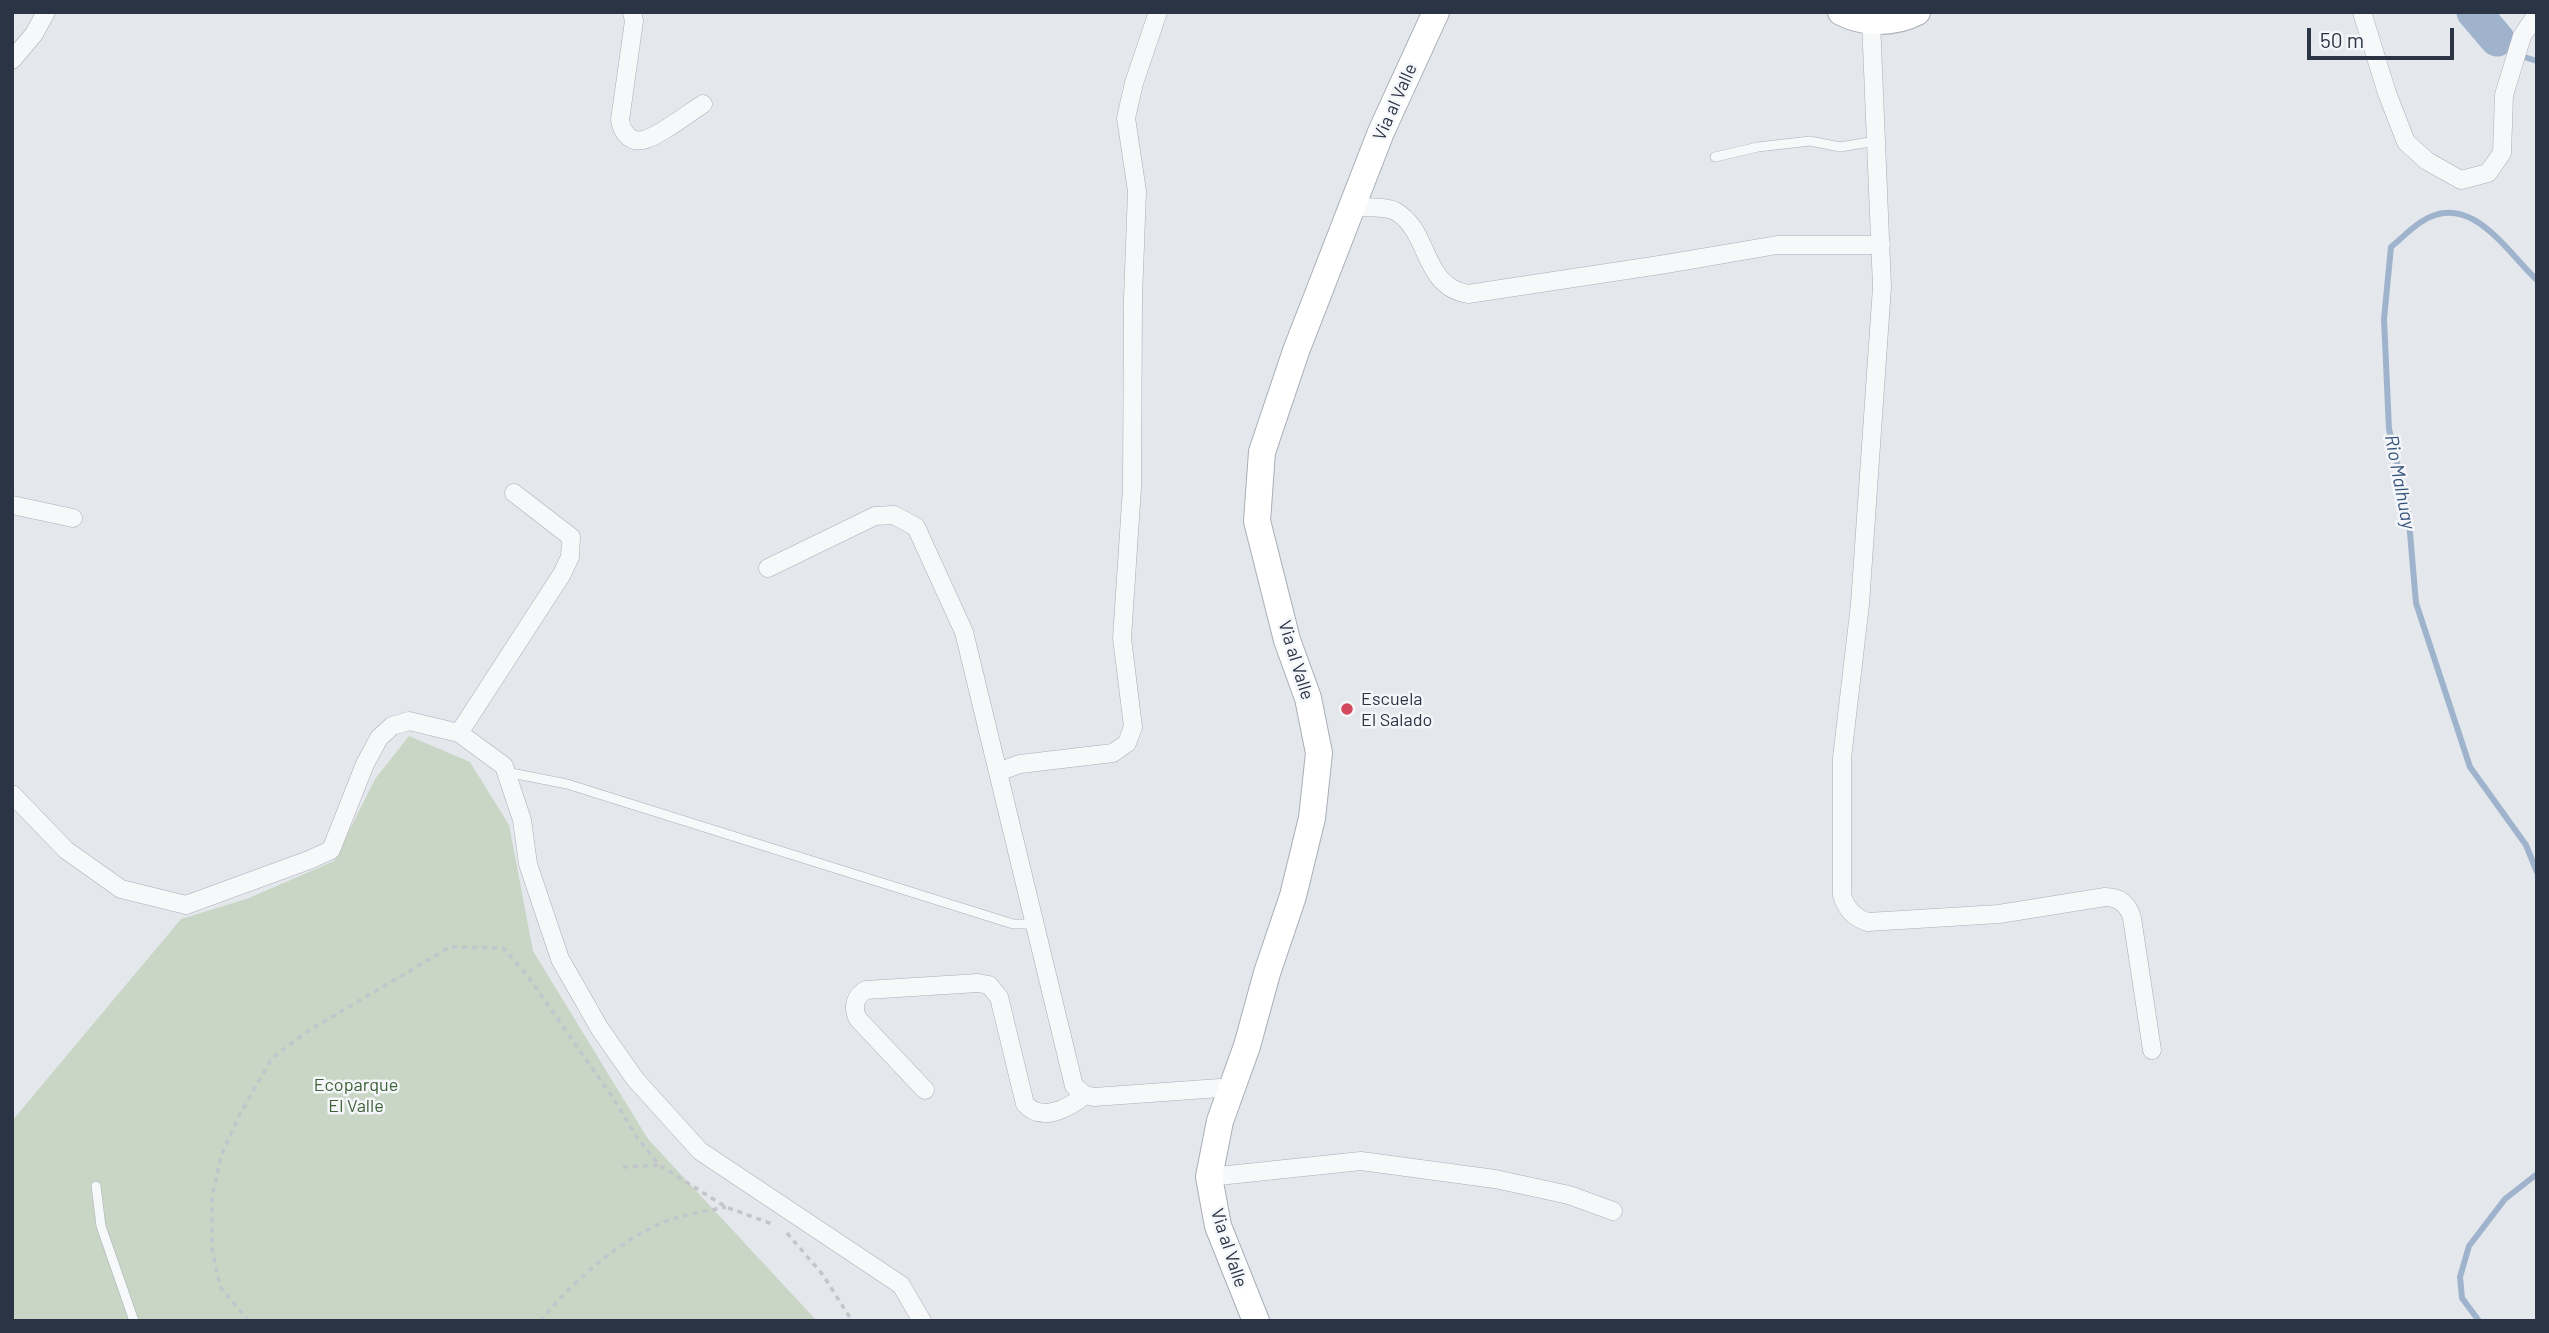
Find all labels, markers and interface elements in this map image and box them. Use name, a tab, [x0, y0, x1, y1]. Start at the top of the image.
scale bar	[2311, 14, 2458, 58]
text: 50 m	[2320, 27, 2364, 52]
street label: Via al Valle	[1369, 60, 1421, 144]
water label: Rio Malhuay	[2380, 433, 2420, 531]
street label: Via al Valle	[1274, 618, 1318, 702]
place label: Escuela El Salado	[1361, 688, 1432, 730]
marker: Escuela El Salado	[1339, 701, 1355, 717]
park label: Ecoparque El Valle	[314, 1074, 398, 1116]
street label: Via al Valle	[1206, 1206, 1252, 1290]

